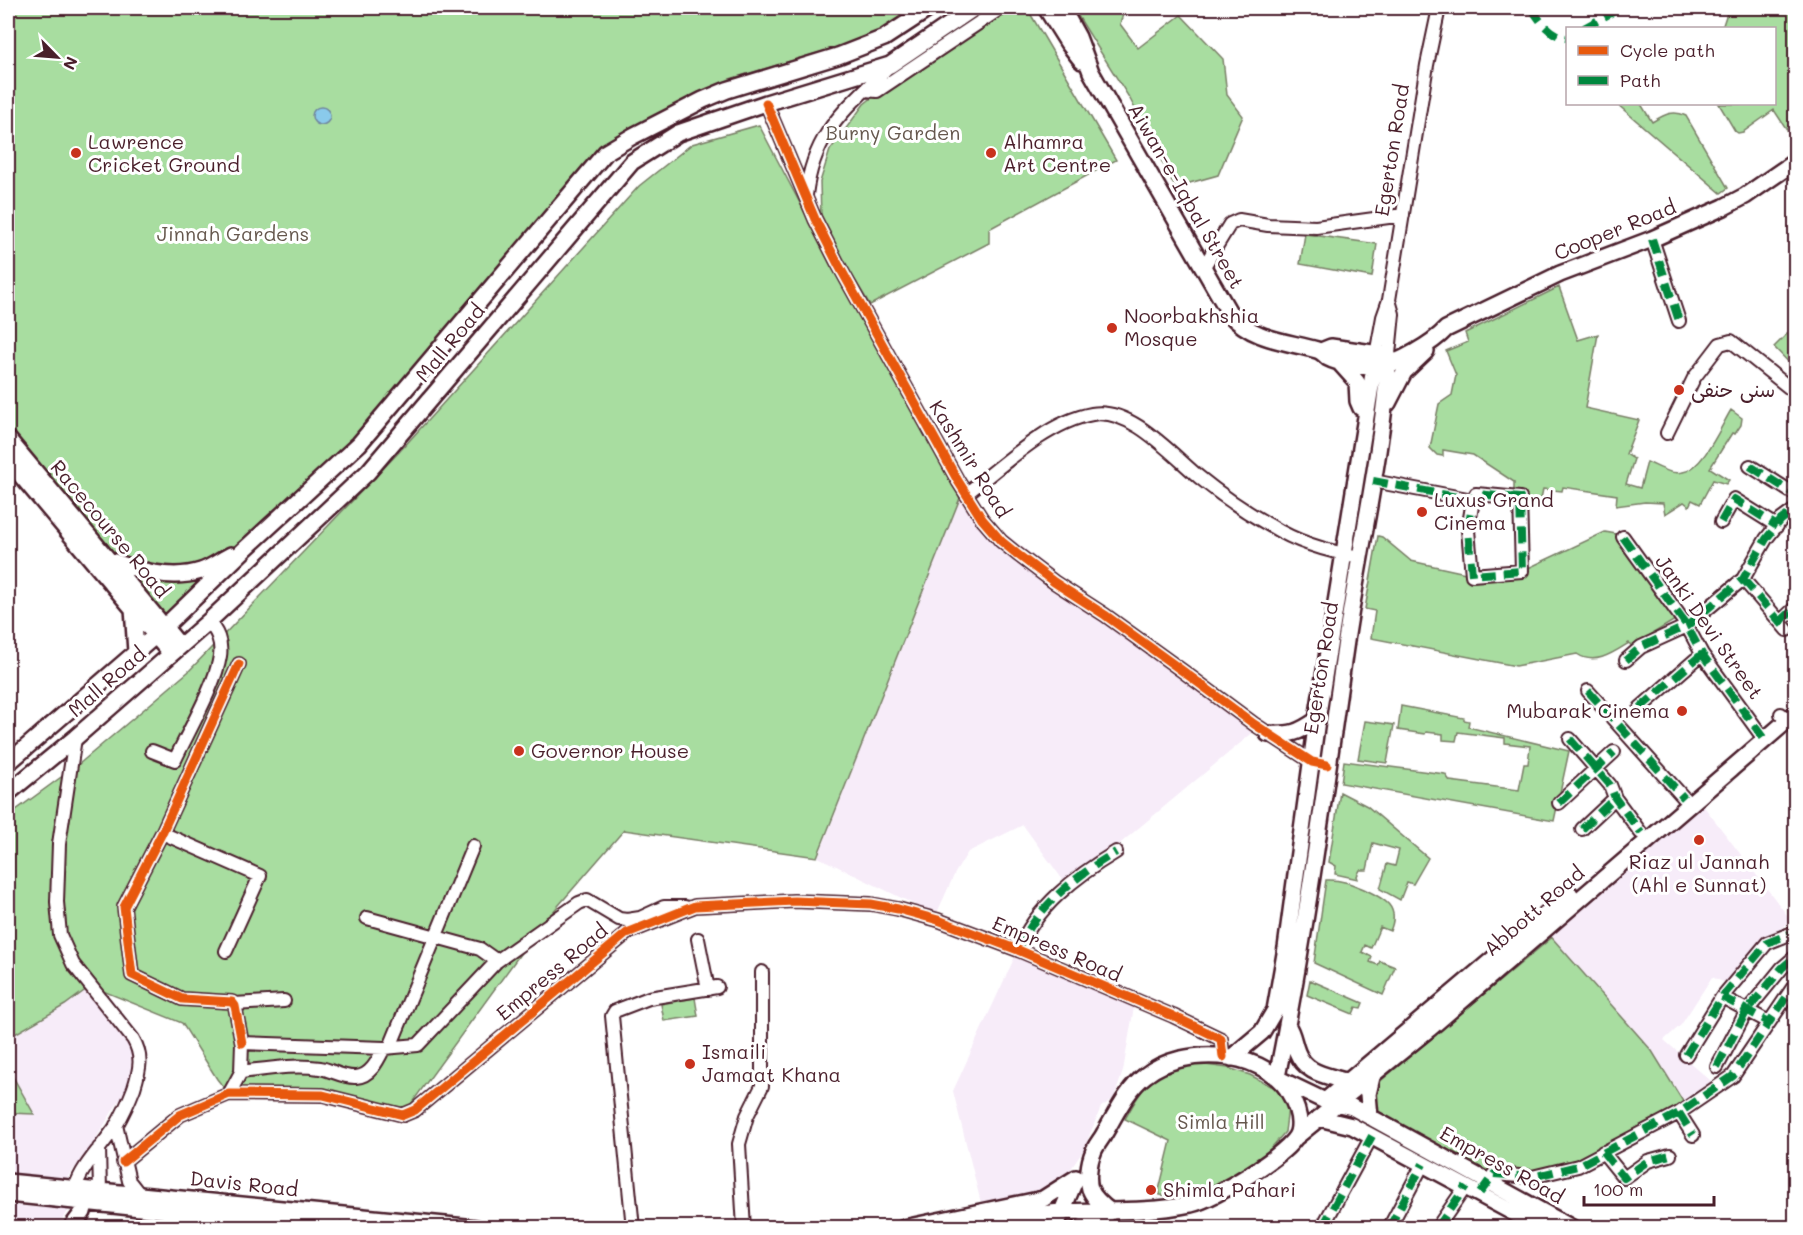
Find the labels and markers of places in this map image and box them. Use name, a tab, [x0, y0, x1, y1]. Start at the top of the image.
place label: Lawrence Cricket Ground	[88, 128, 240, 177]
place label: Alhamra Art Centre	[1003, 128, 1111, 177]
marker: Lawrence Cricket Ground	[69, 146, 83, 160]
marker: Alhamra Art Centre	[984, 146, 998, 160]
place label: Noorbakhshia Mosque	[1124, 302, 1259, 351]
marker: Noorbakhshia Mosque	[1105, 321, 1119, 335]
place label: سنی حنفی	[1691, 376, 1775, 403]
marker: سنی حنفی	[1672, 383, 1686, 397]
place label: Luxus Grand Cinema	[1434, 486, 1554, 535]
marker: Luxus Grand Cinema	[1415, 505, 1429, 519]
place label: Mubarak Cinema	[1506, 697, 1670, 723]
marker: Mubarak Cinema	[1675, 704, 1689, 718]
place label: Governor House	[531, 737, 689, 763]
marker: Governor House	[512, 744, 526, 758]
marker: Riaz ul Jannah (Ahl e Sunnat)	[1692, 833, 1706, 847]
place label: Riaz ul Jannah (Ahl e Sunnat)	[1629, 848, 1769, 897]
place label: Ismaili Jamaat Khana	[702, 1038, 841, 1087]
marker: Ismaili Jamaat Khana	[683, 1057, 697, 1071]
place label: Shimla Pahari	[1163, 1176, 1296, 1202]
marker: Shimla Pahari	[1144, 1183, 1158, 1197]

